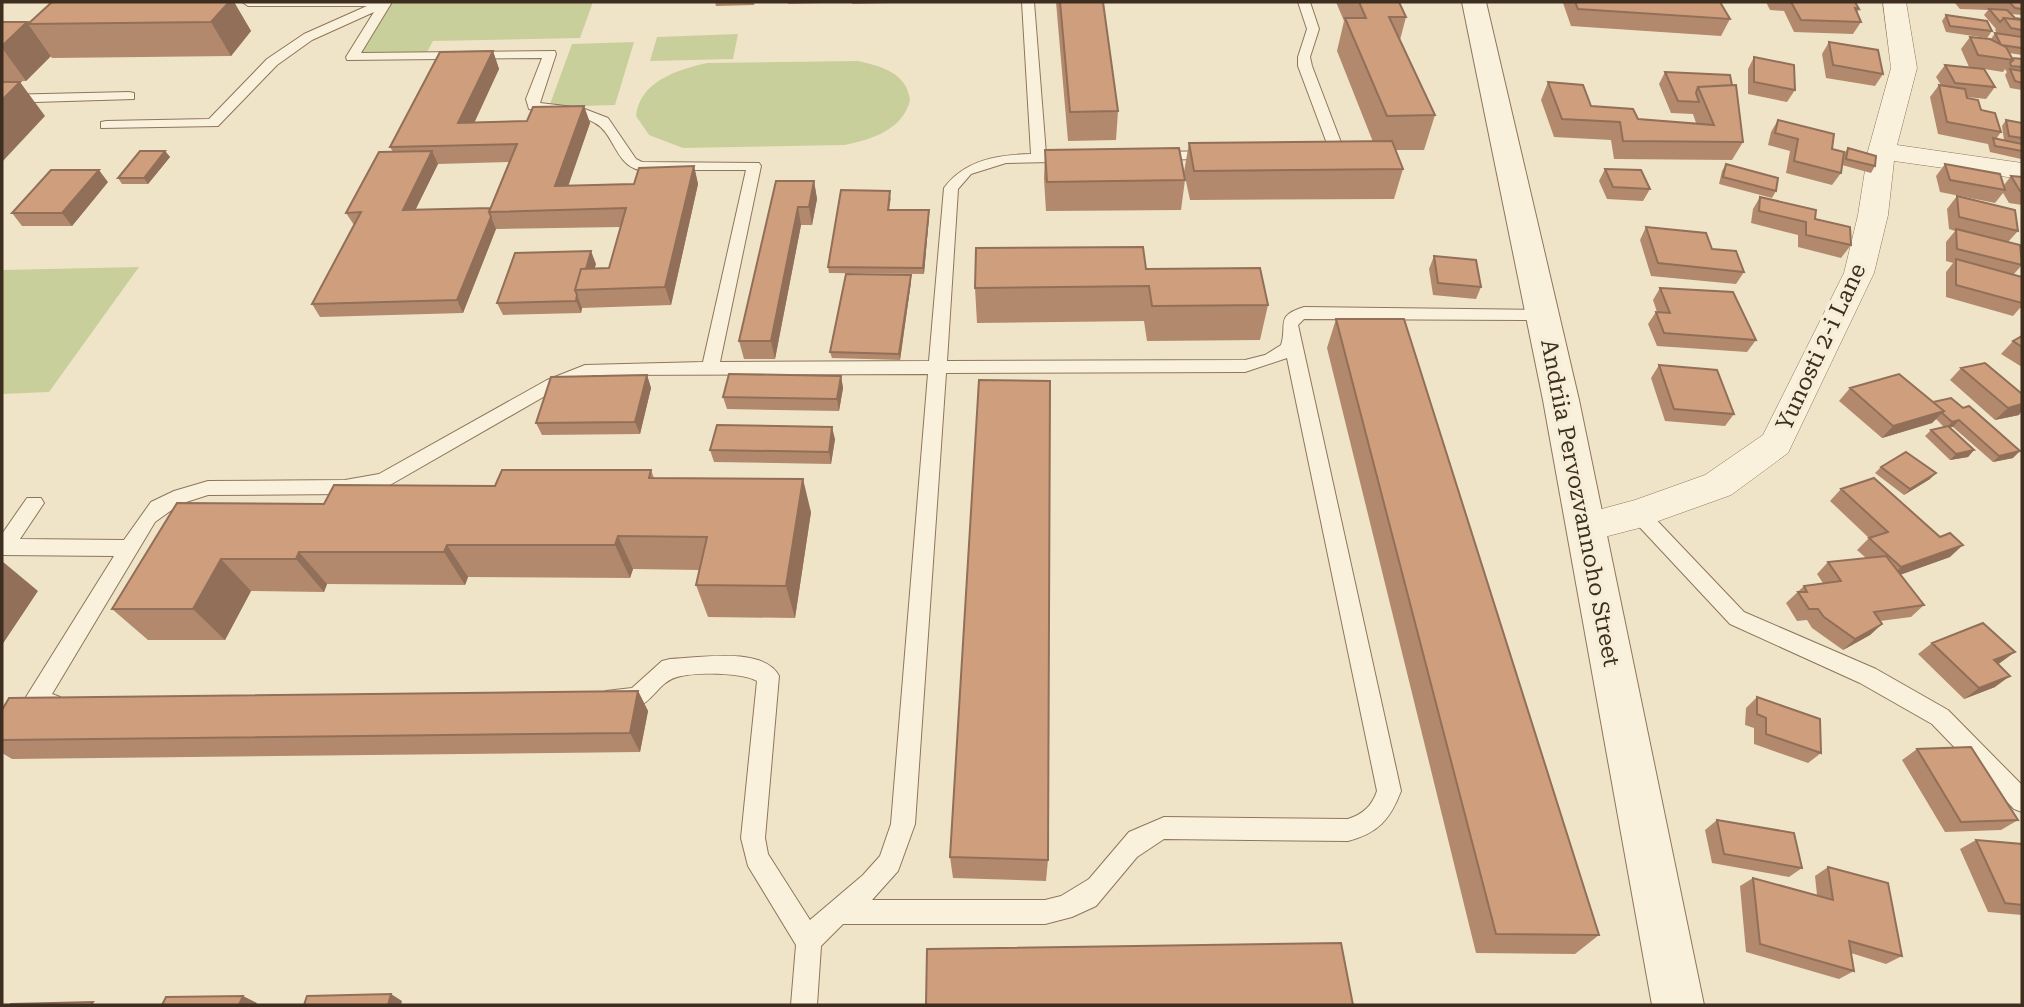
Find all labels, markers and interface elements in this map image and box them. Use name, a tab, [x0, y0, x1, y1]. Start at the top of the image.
street label: Yunosti 2-i Lane	[1770, 259, 1872, 435]
street label: Andriia Pervozvannoho Street	[1535, 337, 1625, 669]

